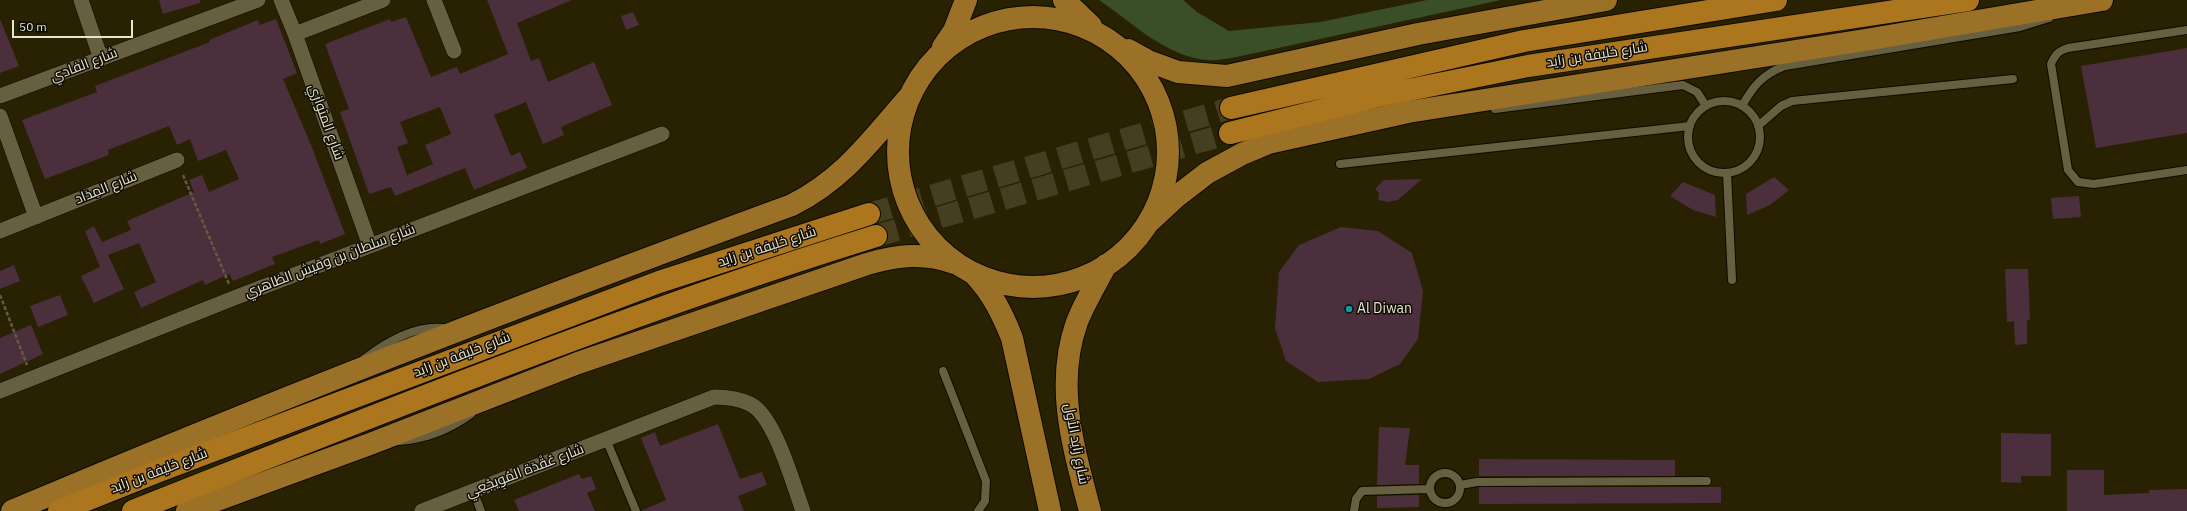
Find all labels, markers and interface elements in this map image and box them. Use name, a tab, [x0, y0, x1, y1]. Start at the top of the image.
scale bar	[14, 12, 135, 38]
text: 50 m	[19, 19, 47, 34]
street label: شارع خليفة بن زايد	[1545, 39, 1649, 71]
street label: شارع الفادي	[48, 45, 120, 85]
street label: شارع المتوازي	[304, 82, 348, 162]
street label: شارع المِدَاد	[72, 168, 140, 208]
street label: شارع سلطان بن وقيش الظاهري	[242, 221, 418, 301]
street label: شارع خليفة بن زايد	[716, 223, 818, 271]
place label: Al Diwan	[1357, 301, 1412, 317]
marker: Al Diwan	[1344, 304, 1354, 314]
street label: شارع خليفة بن زايد	[411, 329, 513, 381]
street label: شارع زايد الأول	[1060, 402, 1092, 486]
street label: شارع عُقْدَة المُوِيجْعِي	[464, 441, 586, 501]
street label: شارع خليفة بن زايد	[108, 445, 210, 497]

